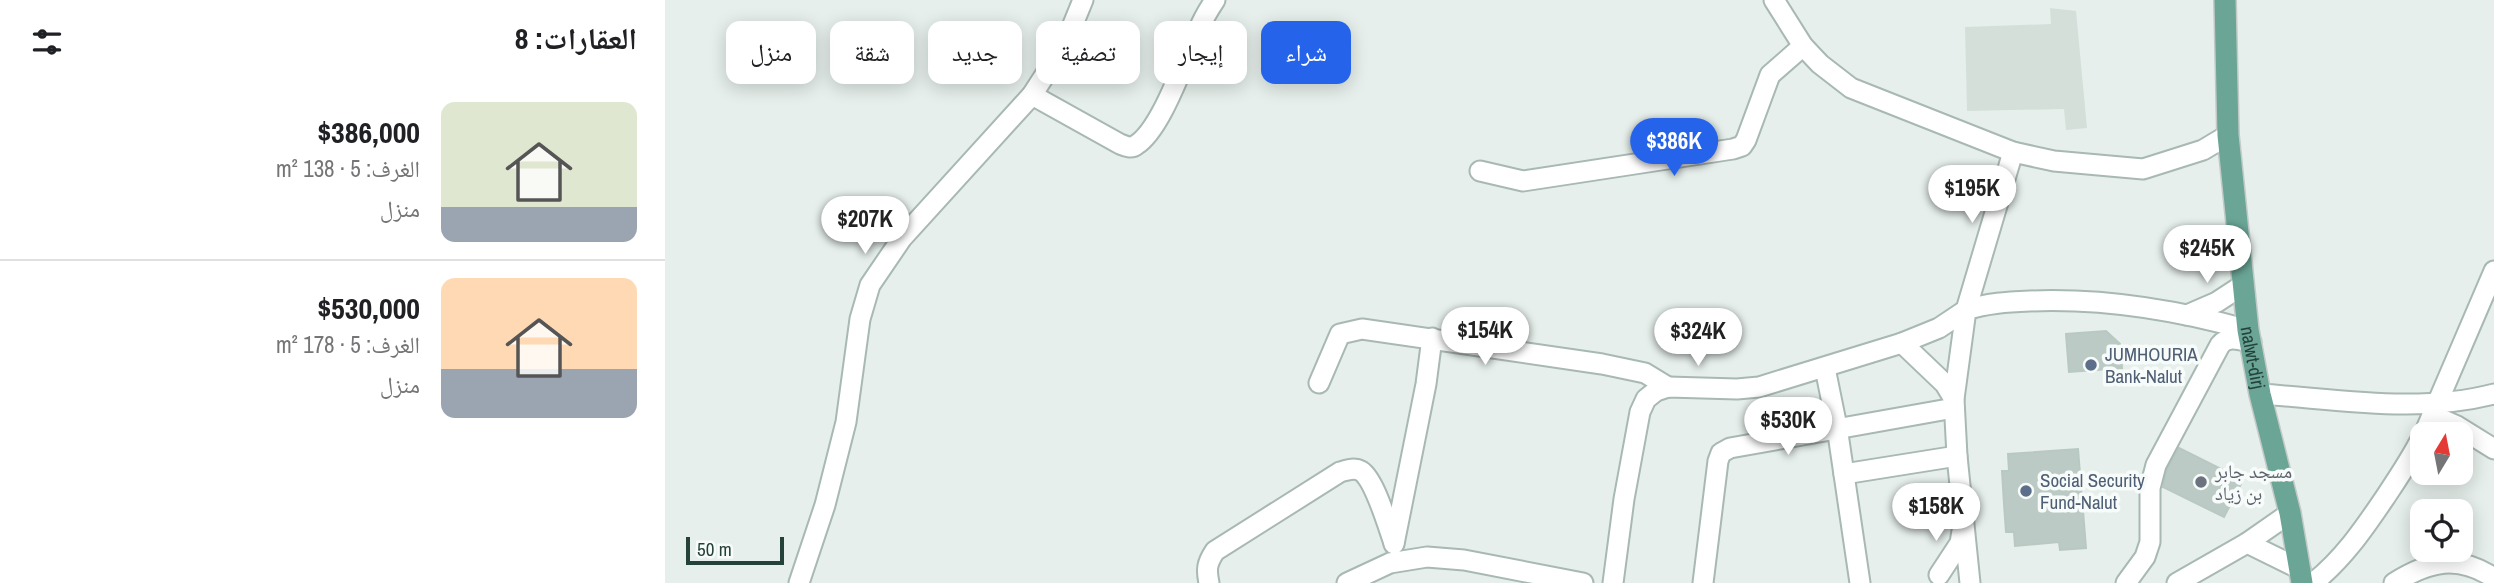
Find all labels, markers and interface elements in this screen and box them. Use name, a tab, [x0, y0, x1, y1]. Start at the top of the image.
text: العقارات: 8	[515, 18, 637, 58]
chip: منزل	[726, 21, 816, 84]
chip: شقة	[830, 21, 914, 84]
chip: جديد	[928, 21, 1022, 84]
chip: تصفية	[1036, 21, 1140, 84]
chip: إيجار	[1154, 21, 1247, 84]
chip: شراء	[1261, 21, 1351, 84]
icon: filters	[28, 23, 66, 61]
text: $386,000	[317, 112, 420, 152]
pin: $386K	[1625, 118, 1723, 178]
text: $386K	[1646, 125, 1702, 156]
icon: home	[497, 130, 581, 214]
text: الغرف: 5 · 138 m²	[276, 153, 420, 184]
pin: $195K	[1923, 166, 2021, 225]
text: $195K	[1944, 172, 2000, 203]
text: منزل	[380, 193, 420, 224]
pin: $207K	[816, 196, 914, 256]
text: $207K	[837, 203, 893, 234]
pin: $245K	[2158, 226, 2256, 285]
text: $245K	[2179, 232, 2235, 263]
text: $530,000	[317, 288, 420, 328]
icon: home	[497, 306, 581, 390]
pin: $154K	[1436, 308, 1534, 367]
pin: $324K	[1649, 308, 1747, 368]
text: $154K	[1457, 314, 1513, 345]
text: $324K	[1670, 315, 1726, 346]
street label: nalwt-dirj	[2235, 324, 2272, 391]
text: الغرف: 5 · 178 m²	[276, 329, 420, 360]
place label: JUMHOURIA Bank-Nalut	[2105, 341, 2198, 389]
marker: JUMHOURIA Bank-Nalut	[2083, 357, 2099, 373]
text: منزل	[380, 369, 420, 400]
pin: $530K	[1739, 398, 1837, 457]
text: $530K	[1760, 404, 1816, 435]
north arrow	[2410, 422, 2473, 485]
map controls	[2410, 422, 2473, 562]
place label: مسجد جابر بن زياد	[2214, 458, 2292, 506]
place label: Social Security Fund-Nalut	[2040, 467, 2145, 515]
marker: مسجد جابر بن زياد	[2193, 474, 2209, 490]
marker: Social Security Fund-Nalut	[2018, 483, 2034, 499]
pin: $158K	[1887, 484, 1985, 543]
text: $158K	[1908, 490, 1964, 521]
button: locate	[2410, 499, 2473, 562]
scale bar	[686, 534, 784, 566]
text: 50 m	[697, 536, 732, 562]

